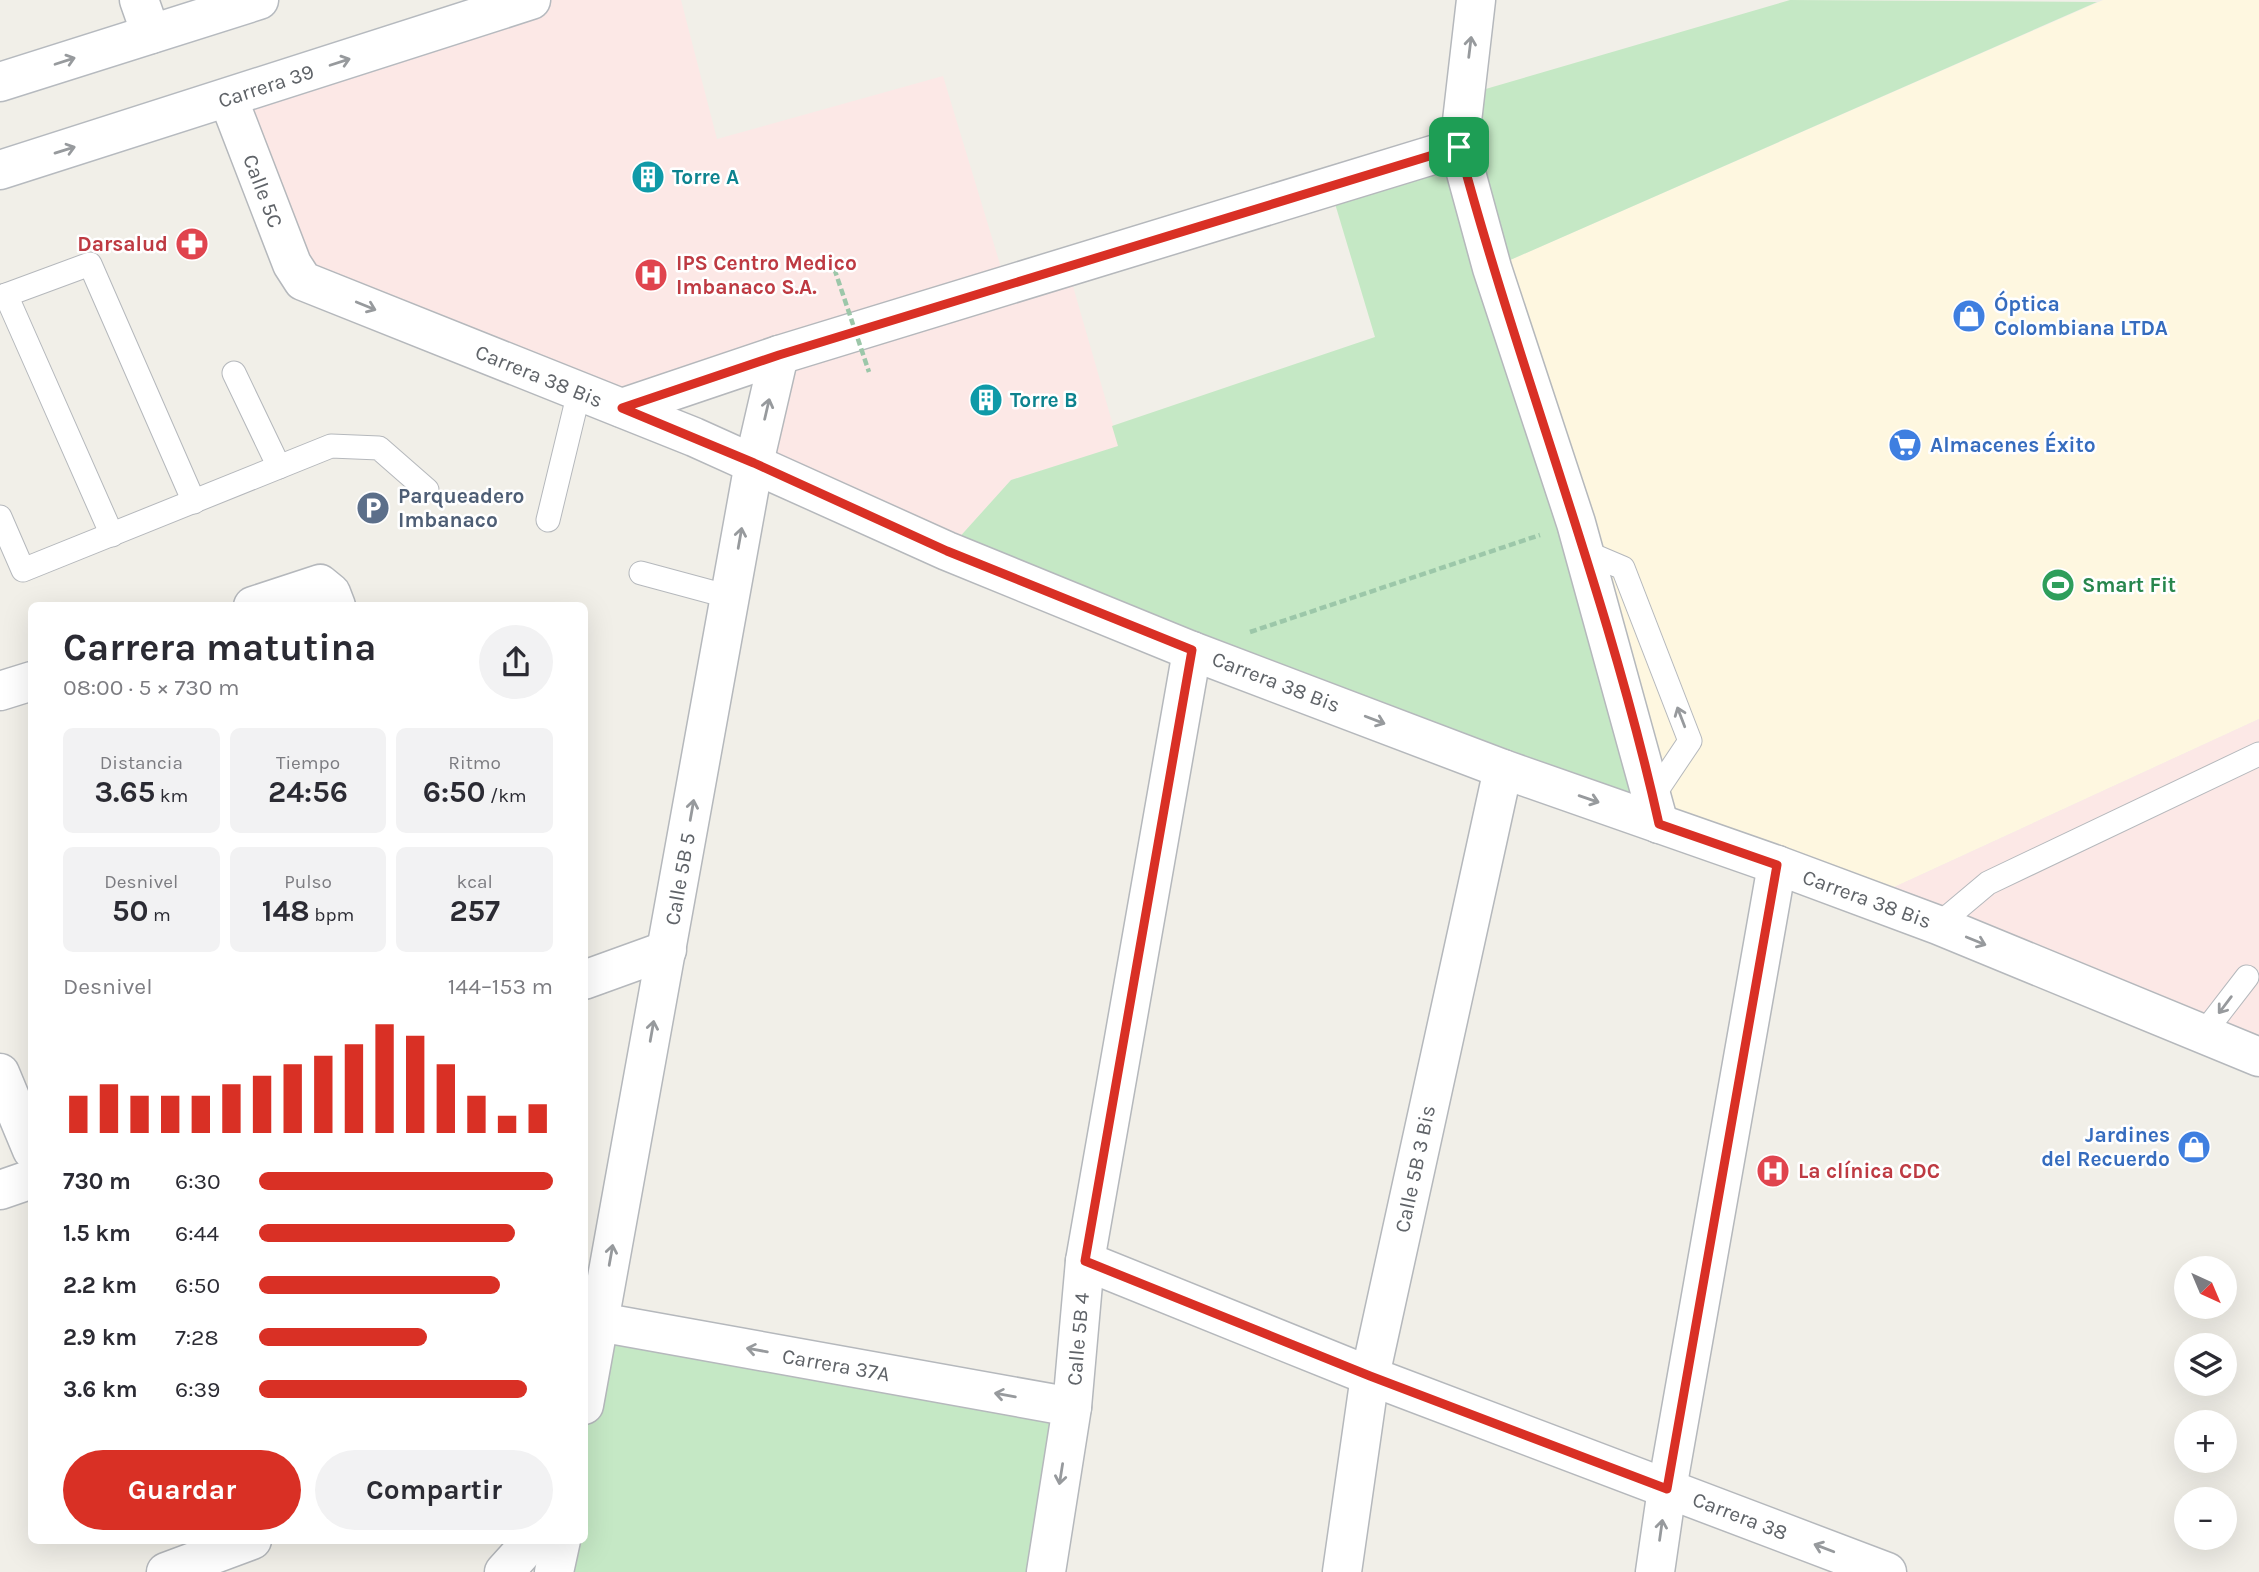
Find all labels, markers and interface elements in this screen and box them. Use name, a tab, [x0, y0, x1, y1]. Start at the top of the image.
one-way arrow	[1464, 37, 1477, 59]
one-way arrow	[54, 54, 76, 67]
one-way arrow	[328, 55, 350, 67]
street label: Carrera 39	[215, 59, 317, 113]
pin	[1429, 117, 1489, 177]
icon: arrive	[1440, 128, 1478, 166]
one-way arrow	[54, 142, 76, 155]
street label: Calle 5C	[238, 151, 288, 231]
building icon: Torre A	[629, 158, 667, 196]
place label: Torre A	[672, 165, 739, 189]
pharmacy icon: Darsalud	[173, 225, 211, 263]
place label: Darsalud	[77, 232, 168, 256]
place label: IPS Centro Medico Imbanaco S.A.	[676, 251, 857, 299]
hospital icon: IPS Centro Medico Imbanaco S.A.	[632, 256, 670, 294]
place label: Óptica Colombiana LTDA	[1994, 290, 2168, 340]
shop icon: Óptica Colombiana LTDA	[1950, 297, 1988, 335]
one-way arrow	[355, 301, 377, 314]
street label: Carrera 38 Bis	[472, 340, 606, 412]
building icon: Torre B	[967, 381, 1005, 419]
place label: Torre B	[1010, 388, 1078, 412]
one-way arrow	[760, 398, 774, 421]
supermarket icon: Almacenes Éxito	[1886, 426, 1924, 464]
place label: Almacenes Éxito	[1930, 431, 2096, 457]
place label: Parqueadero Imbanaco	[398, 484, 524, 532]
parking icon: Parqueadero Imbanaco	[354, 489, 392, 527]
one-way arrow	[734, 527, 748, 550]
sports icon: Smart Fit	[2039, 566, 2077, 604]
place label: Smart Fit	[2082, 573, 2176, 597]
text: Carrera matutina	[63, 625, 377, 670]
button: share	[479, 625, 553, 699]
street label: Carrera 38 Bis	[1209, 647, 1343, 717]
text: 08:00 · 5 × 730 m	[63, 674, 239, 701]
one-way arrow	[1673, 706, 1686, 728]
one-way arrow	[1364, 715, 1386, 728]
text: Distancia	[100, 752, 183, 774]
text: Tiempo	[276, 752, 340, 774]
text: Ritmo	[448, 752, 501, 774]
text: 3.65	[94, 774, 155, 810]
text: 24:56	[268, 774, 348, 810]
text: 6:50	[423, 774, 485, 810]
text: km	[155, 785, 188, 807]
text: /km	[485, 785, 527, 807]
one-way arrow	[1577, 794, 1599, 806]
one-way arrow	[686, 799, 699, 822]
street label: Calle 5B 5	[660, 831, 700, 927]
street label: Carrera 38 Bis	[1799, 865, 1935, 933]
text: Desnivel	[104, 871, 178, 893]
text: Pulso	[284, 871, 332, 893]
text: kcal	[457, 871, 493, 893]
text: 50	[112, 893, 148, 929]
text: 148	[262, 893, 310, 929]
text: 257	[449, 893, 500, 929]
text: m	[148, 904, 171, 926]
text: bpm	[310, 904, 354, 926]
one-way arrow	[1965, 935, 1987, 948]
text: Desnivel	[63, 973, 153, 1000]
text: 144–153 m	[448, 973, 553, 1000]
one-way arrow	[2218, 996, 2233, 1015]
one-way arrow	[646, 1020, 659, 1043]
street label: Calle 5B 3 Bis	[1390, 1103, 1440, 1235]
place label: Jardines del Recuerdo	[2041, 1123, 2170, 1171]
shop icon: Jardines del Recuerdo	[2175, 1128, 2213, 1166]
hospital icon: La clínica CDC	[1754, 1152, 1792, 1190]
place label: La clínica CDC	[1798, 1159, 1940, 1183]
text: 730 m	[63, 1168, 131, 1195]
text: 6:30	[175, 1168, 221, 1195]
text: 1.5 km	[63, 1220, 131, 1247]
text: 6:44	[175, 1220, 219, 1247]
one-way arrow	[605, 1244, 619, 1267]
north arrow	[2174, 1256, 2236, 1320]
map controls	[2174, 1256, 2237, 1550]
text: 2.2 km	[63, 1272, 137, 1299]
text: 6:50	[175, 1272, 220, 1299]
street label: Calle 5B 4	[1062, 1291, 1094, 1387]
text: 2.9 km	[63, 1324, 137, 1351]
text: 7:28	[175, 1324, 219, 1351]
button: layers	[2174, 1333, 2237, 1396]
one-way arrow	[746, 1343, 769, 1357]
street label: Carrera 37A	[780, 1344, 892, 1386]
text: 3.6 km	[63, 1376, 137, 1403]
text: 6:39	[175, 1376, 220, 1403]
one-way arrow	[994, 1388, 1017, 1401]
button: +	[2174, 1410, 2237, 1473]
button: Guardar	[63, 1450, 301, 1530]
button: Compartir	[315, 1450, 553, 1530]
one-way arrow	[1054, 1462, 1067, 1485]
street label: Carrera 38	[1689, 1487, 1791, 1545]
button: −	[2174, 1487, 2237, 1550]
one-way arrow	[1655, 1519, 1668, 1542]
one-way arrow	[1813, 1541, 1835, 1553]

